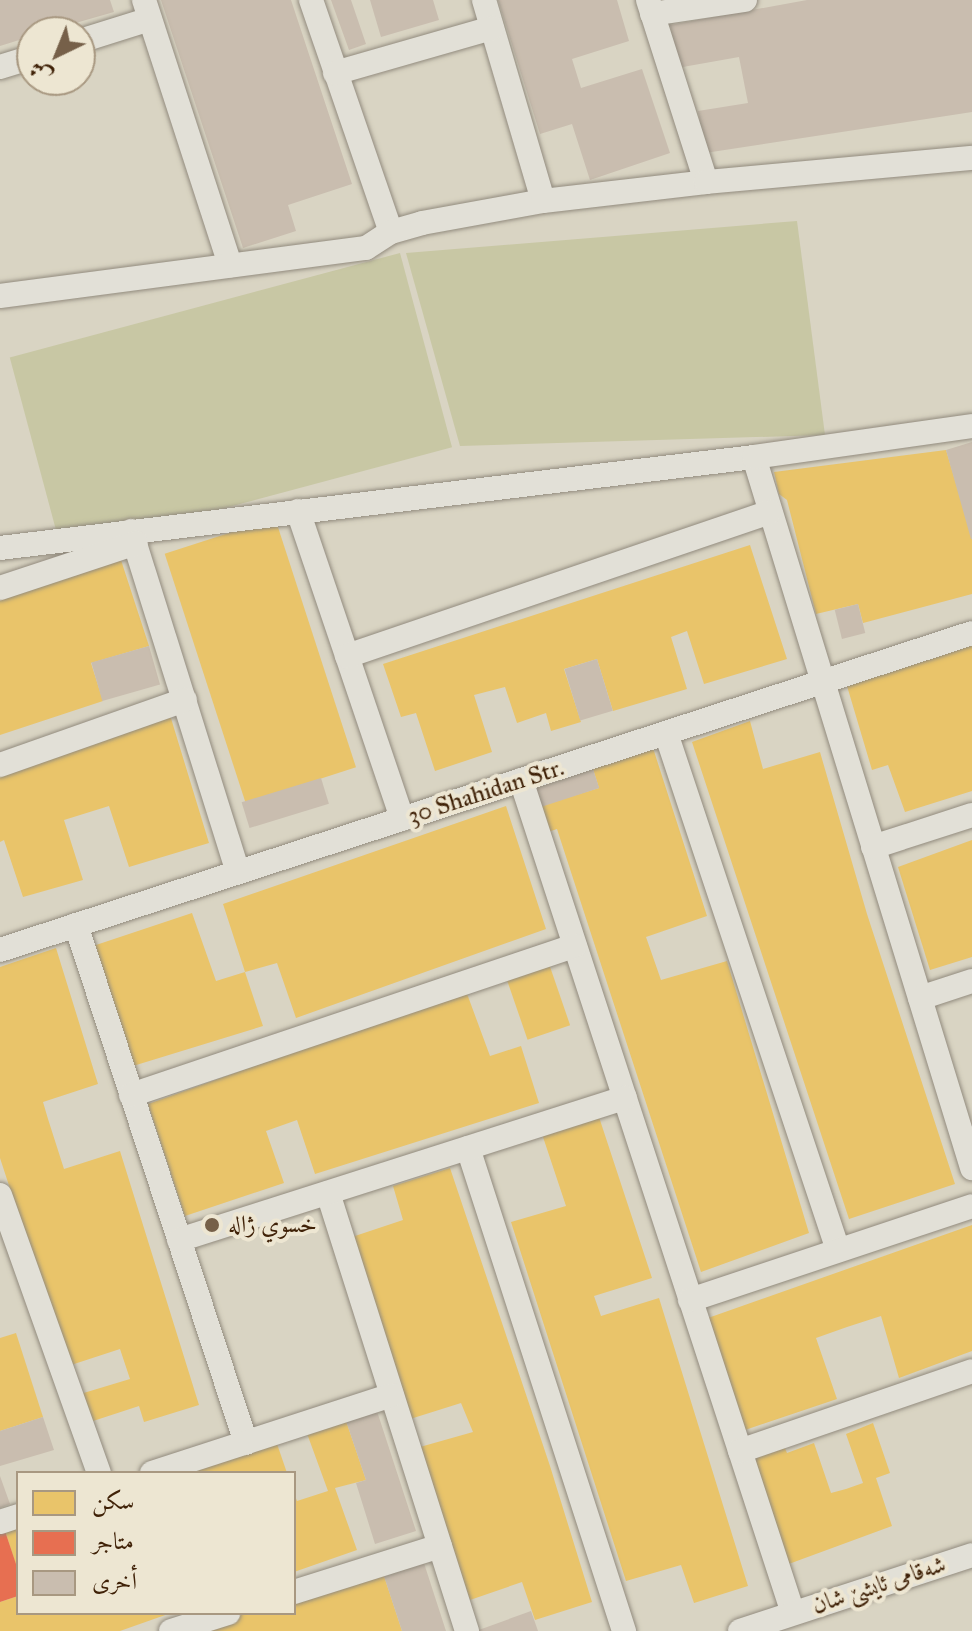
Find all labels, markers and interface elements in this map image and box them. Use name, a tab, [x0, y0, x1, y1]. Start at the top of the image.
north arrow	[16, 16, 96, 96]
text: ش	[23, 55, 58, 90]
street label: 30 Shahidan Str.	[405, 753, 567, 831]
place label: خسوي ژاله	[228, 1211, 317, 1239]
marker: خسوي ژاله	[203, 1216, 221, 1234]
legend	[16, 1471, 296, 1615]
text: سكن	[92, 1486, 135, 1516]
text: متاجر	[92, 1526, 134, 1556]
street label: شەقامی ئایشێ شان	[808, 1550, 950, 1620]
text: أخرى	[92, 1566, 137, 1596]

